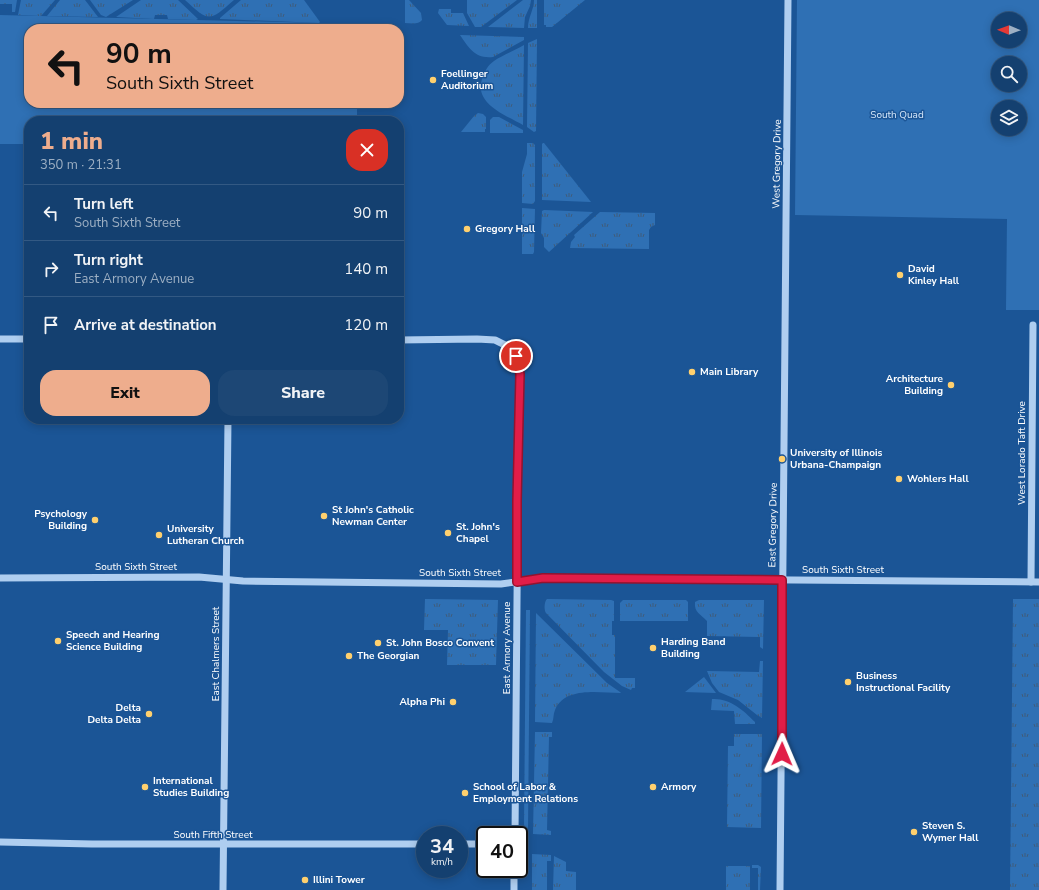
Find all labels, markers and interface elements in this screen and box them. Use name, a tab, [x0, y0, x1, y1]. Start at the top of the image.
north arrow	[991, 12, 1027, 48]
map controls	[991, 12, 1027, 136]
text: 90 m	[106, 35, 172, 73]
icon: left	[40, 40, 92, 92]
button: search	[991, 56, 1027, 92]
place label: Foellinger Auditorium	[441, 67, 494, 93]
text: South Sixth Street	[106, 71, 253, 95]
marker: Foellinger Auditorium	[428, 75, 438, 85]
button: layers	[991, 100, 1027, 136]
park label: South Quad	[870, 108, 924, 122]
street label: West Gregory Drive	[769, 119, 785, 209]
text: 1 min	[40, 125, 103, 157]
button: close	[346, 129, 388, 171]
text: 350 m · 21:31	[40, 156, 122, 174]
text: Turn left	[74, 194, 133, 214]
icon: left	[40, 202, 62, 224]
text: 90 m	[353, 203, 388, 223]
text: South Sixth Street	[74, 214, 180, 232]
place label: Gregory Hall	[475, 222, 536, 236]
marker: Gregory Hall	[462, 224, 472, 234]
text: Turn right	[74, 250, 143, 270]
icon: right	[40, 258, 62, 280]
text: 140 m	[344, 259, 388, 279]
place label: David Kinley Hall	[908, 262, 960, 288]
text: East Armory Avenue	[74, 270, 194, 288]
marker: David Kinley Hall	[895, 270, 905, 280]
icon: arrive	[40, 314, 62, 336]
text: Arrive at destination	[74, 315, 217, 335]
text: 120 m	[344, 315, 388, 335]
pin	[499, 339, 533, 373]
icon: arrive	[505, 345, 527, 367]
place label: Main Library	[700, 365, 759, 379]
marker: Main Library	[687, 367, 697, 377]
button: Exit	[40, 370, 210, 416]
button: Share	[218, 370, 388, 416]
place label: Architecture Building	[886, 372, 944, 398]
marker: Architecture Building	[946, 380, 956, 390]
street label: West Lorado Taft Drive	[1015, 401, 1029, 505]
place label: University of Illinois Urbana-Champaign	[790, 446, 882, 472]
marker: University of Illinois Urbana-Champaign	[777, 454, 787, 464]
place label: Wohlers Hall	[907, 472, 970, 486]
marker: Wohlers Hall	[894, 474, 904, 484]
street label: East Gregory Drive	[765, 483, 781, 567]
place label: St John's Catholic Newman Center	[332, 503, 414, 529]
place label: Psychology Building	[34, 507, 88, 533]
marker: St John's Catholic Newman Center	[319, 511, 329, 521]
marker: Psychology Building	[90, 515, 100, 525]
place label: St. John's Chapel	[456, 520, 500, 546]
place label: University Lutheran Church	[167, 522, 244, 548]
marker: St. John's Chapel	[443, 528, 453, 538]
marker: University Lutheran Church	[154, 530, 164, 540]
street label: South Sixth Street	[95, 560, 177, 574]
street label: South Sixth Street	[802, 563, 884, 577]
street label: South Sixth Street	[419, 566, 501, 580]
street label: East Armory Avenue	[500, 602, 514, 694]
street label: East Chalmers Street	[209, 606, 223, 701]
place label: Speech and Hearing Science Building	[66, 628, 159, 654]
place label: Harding Band Building	[661, 635, 725, 661]
marker: Speech and Hearing Science Building	[53, 636, 63, 646]
place label: St. John Bosco Convent	[386, 636, 494, 650]
marker: St. John Bosco Convent	[373, 638, 383, 648]
marker: Harding Band Building	[648, 643, 658, 653]
place label: The Georgian	[357, 649, 420, 663]
marker: The Georgian	[344, 651, 354, 661]
place label: Business Instructional Facility	[856, 669, 951, 695]
marker: Business Instructional Facility	[843, 677, 853, 687]
place label: Alpha Phi	[399, 695, 445, 709]
marker: Alpha Phi	[448, 697, 458, 707]
place label: Delta Delta Delta	[87, 701, 141, 727]
marker: Delta Delta Delta	[144, 709, 154, 719]
position arrow	[761, 733, 803, 775]
place label: International Studies Building	[153, 774, 229, 800]
place label: School of Labor & Employment Relations	[473, 780, 578, 806]
place label: Armory	[661, 780, 697, 794]
marker: International Studies Building	[140, 782, 150, 792]
marker: Armory	[648, 782, 658, 792]
marker: School of Labor & Employment Relations	[460, 788, 470, 798]
place label: Steven S. Wymer Hall	[922, 819, 979, 845]
speed limit sign: 40	[476, 826, 528, 878]
marker: Steven S. Wymer Hall	[909, 827, 919, 837]
street label: South Fifth Street	[174, 828, 253, 842]
text: 34	[430, 833, 454, 860]
text: km/h	[431, 855, 453, 869]
place label: Illini Tower	[313, 873, 365, 887]
marker: Illini Tower	[300, 875, 310, 885]

